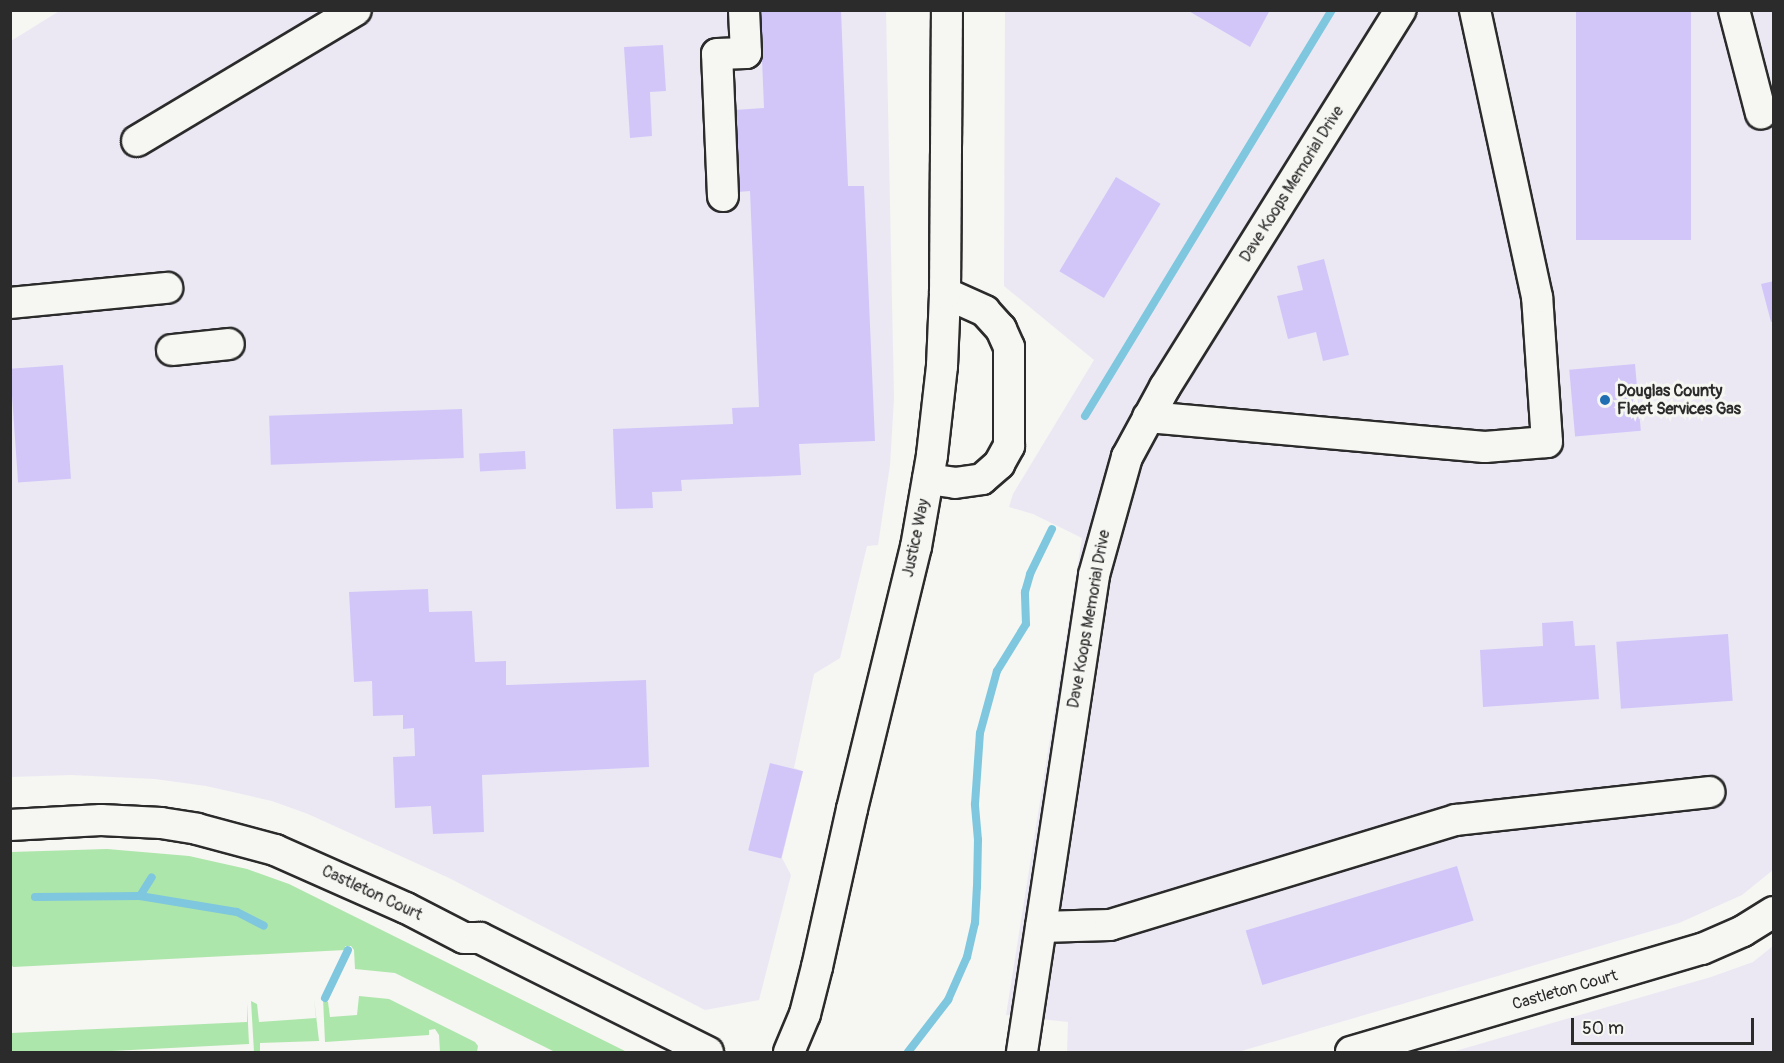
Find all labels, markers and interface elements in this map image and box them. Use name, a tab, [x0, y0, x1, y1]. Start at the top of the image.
street label: Dave Koops Memorial Drive	[1236, 102, 1348, 266]
place label: Douglas County Fleet Services Gas	[1617, 381, 1741, 419]
marker: Douglas County Fleet Services Gas	[1598, 393, 1612, 407]
street label: Justice Way	[898, 497, 934, 579]
street label: Dave Koops Memorial Drive	[1064, 528, 1114, 710]
street label: Castleton Court	[319, 861, 425, 925]
street label: Castleton Court	[1510, 966, 1620, 1014]
scale bar	[1574, 1006, 1757, 1044]
text: 50 m	[1582, 1017, 1624, 1040]

